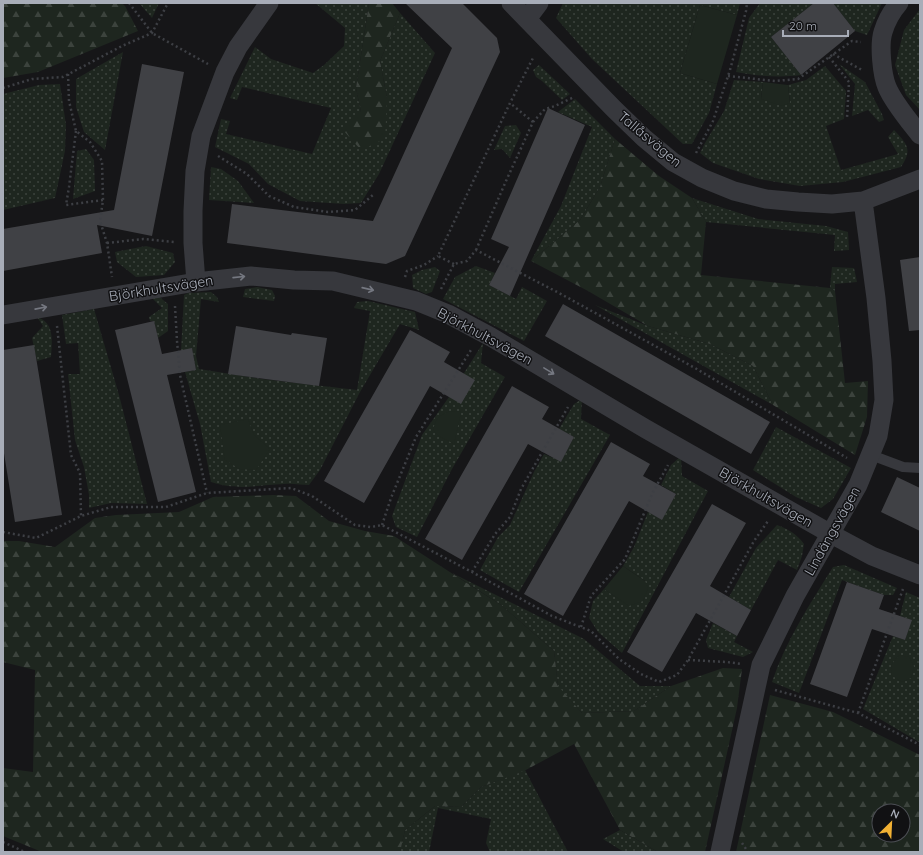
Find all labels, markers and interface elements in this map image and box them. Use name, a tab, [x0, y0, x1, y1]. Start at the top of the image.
scale bar	[783, 12, 848, 38]
text: 20 m	[789, 18, 817, 33]
street label: Tallåsvägen	[615, 107, 685, 171]
street label: Björkhultsvägen	[108, 271, 214, 305]
one-way arrow	[232, 274, 245, 281]
one-way arrow	[361, 285, 374, 293]
street label: Björkhultsvägen	[434, 303, 536, 369]
one-way arrow	[35, 304, 48, 312]
one-way arrow	[543, 368, 555, 376]
street label: Björkhultsvägen	[716, 463, 816, 531]
street label: Lindängsvägen	[800, 483, 864, 579]
north arrow	[871, 803, 911, 843]
text: N	[889, 806, 902, 822]

